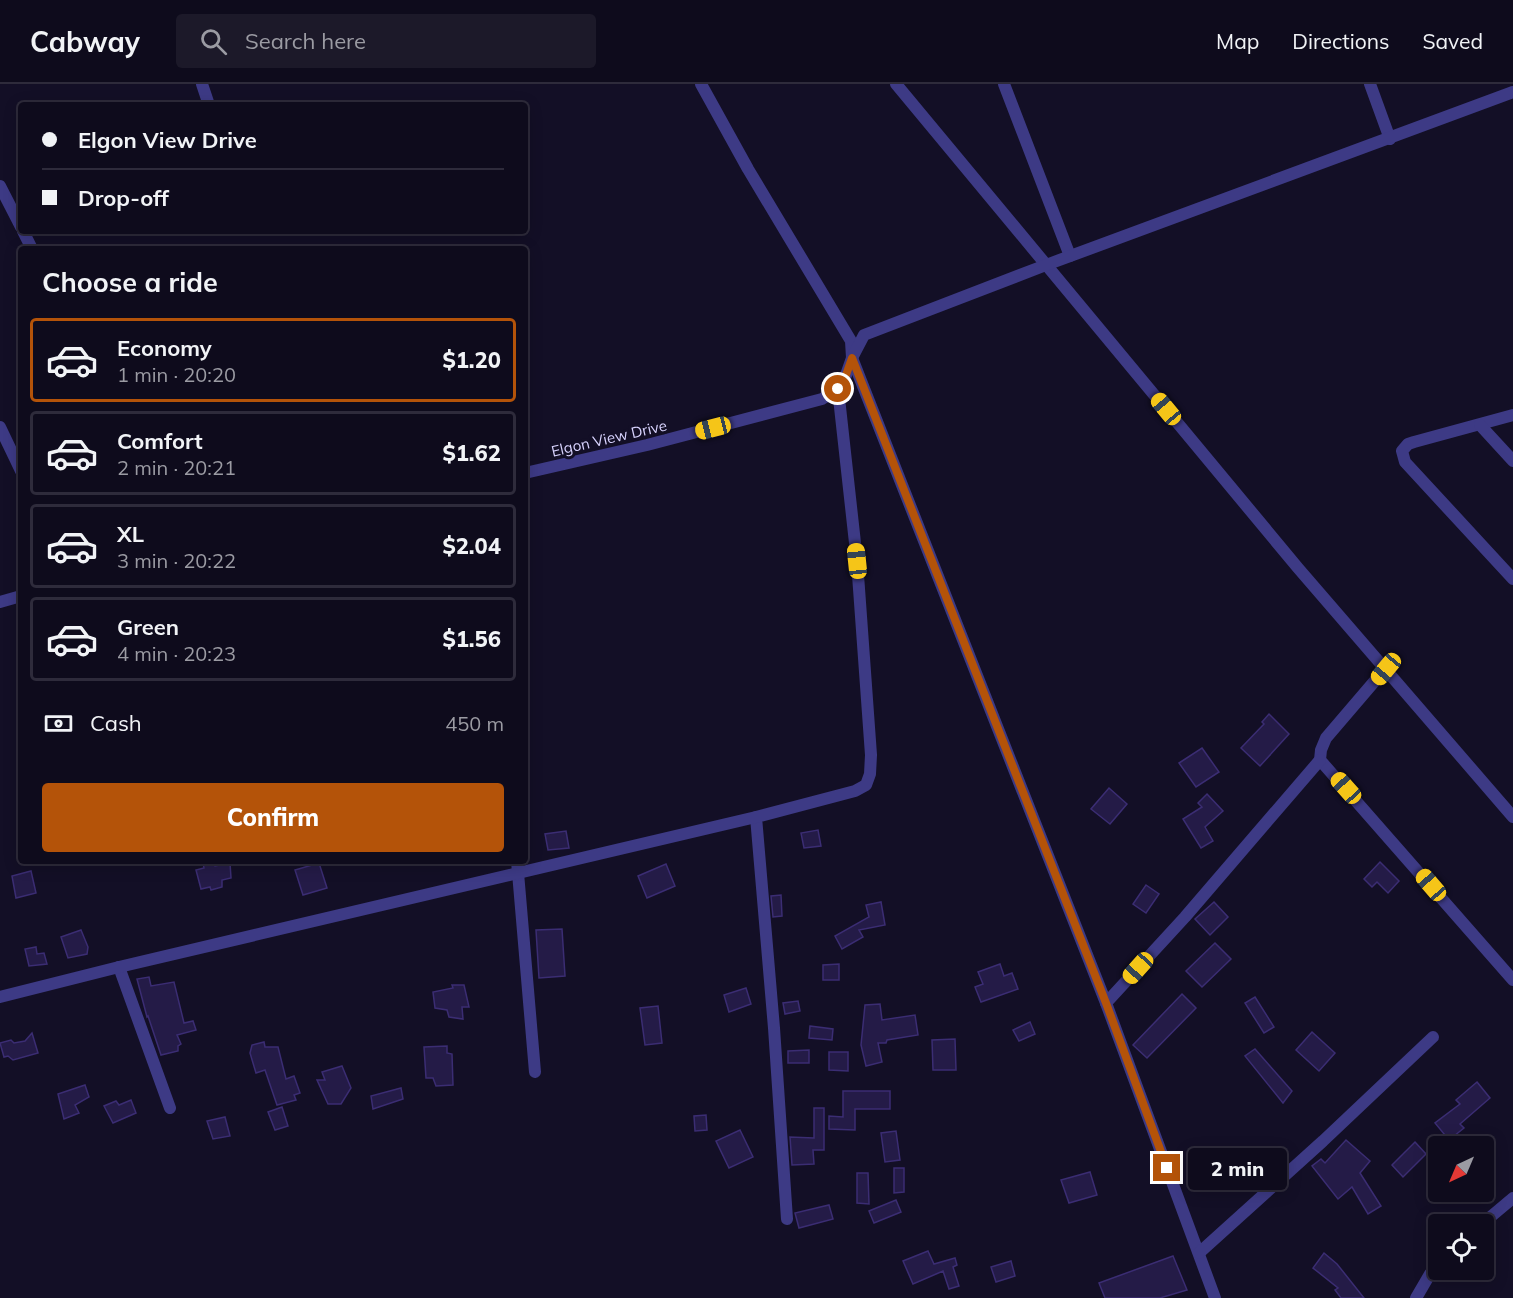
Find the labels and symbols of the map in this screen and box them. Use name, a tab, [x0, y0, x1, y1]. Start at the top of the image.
route start	[824, 375, 851, 402]
car	[1148, 389, 1184, 429]
street label: Elgon View Drive	[549, 415, 669, 461]
car	[693, 415, 733, 441]
car	[846, 542, 868, 580]
car	[1368, 649, 1404, 689]
car	[1327, 769, 1365, 807]
car	[1412, 866, 1450, 904]
car	[1119, 949, 1157, 987]
north arrow	[1428, 1136, 1494, 1202]
callout: 2 min	[1188, 1147, 1287, 1189]
route end	[1153, 1154, 1180, 1181]

